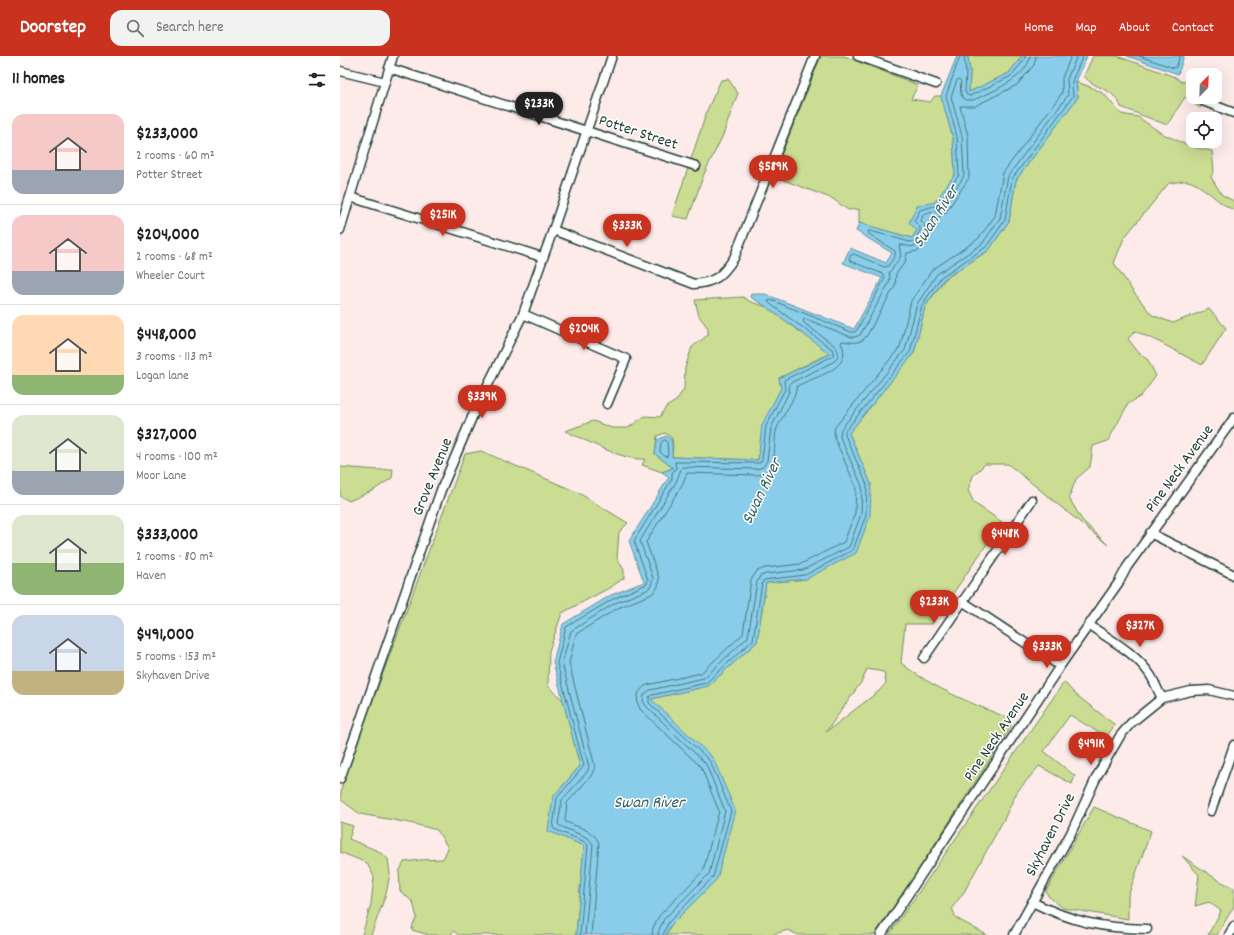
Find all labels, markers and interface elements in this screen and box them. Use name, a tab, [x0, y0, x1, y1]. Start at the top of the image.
search box	[110, 10, 390, 46]
text: Doorstep	[20, 15, 86, 42]
icon: search	[124, 17, 146, 39]
text: Search here	[156, 17, 224, 39]
text: Home	[1024, 18, 1053, 38]
text: Map	[1075, 18, 1097, 38]
text: About	[1119, 18, 1150, 38]
text: Contact	[1172, 18, 1214, 38]
text: 11 homes	[12, 68, 65, 92]
north arrow	[1186, 68, 1222, 104]
map controls	[1186, 68, 1222, 148]
icon: filters	[306, 69, 328, 91]
pin: $233K	[511, 92, 567, 126]
text: $233K	[524, 95, 554, 114]
street label: Potter Street	[596, 109, 680, 157]
button: locate	[1186, 112, 1222, 148]
text: $233,000	[136, 123, 198, 147]
icon: home	[44, 130, 92, 178]
text: 2 rooms · 60 m²	[136, 147, 214, 166]
pin: $589K	[745, 155, 801, 189]
text: $589K	[758, 158, 788, 177]
text: Potter Street	[136, 166, 202, 185]
water label: Swan River	[908, 180, 967, 253]
pin: $251K	[415, 203, 471, 237]
text: $251K	[429, 206, 457, 225]
pin: $333K	[599, 214, 655, 248]
text: $333K	[612, 217, 642, 236]
text: $204,000	[136, 224, 199, 248]
icon: home	[44, 231, 92, 279]
text: 2 rooms · 68 m²	[136, 248, 213, 267]
text: Wheeler Court	[136, 267, 205, 286]
pin: $204K	[556, 317, 612, 351]
text: $204K	[569, 320, 599, 339]
text: $448,000	[136, 324, 197, 348]
icon: home	[44, 331, 92, 379]
text: 3 rooms · 113 m²	[136, 348, 213, 367]
text: Logan lane	[136, 367, 189, 386]
pin: $339K	[454, 385, 510, 419]
text: $339K	[467, 388, 497, 407]
street label: Pine Neck Avenue	[1140, 420, 1220, 518]
text: $327,000	[136, 424, 197, 448]
icon: home	[44, 431, 92, 479]
street label: Grove Avenue	[407, 435, 459, 519]
text: 4 rooms · 100 m²	[136, 448, 218, 467]
water label: Swan River	[737, 454, 790, 529]
text: Moor Lane	[136, 467, 186, 486]
pin: $448K	[977, 522, 1033, 556]
text: $333,000	[136, 524, 198, 548]
text: $448K	[991, 525, 1019, 544]
icon: home	[44, 531, 92, 579]
text: 2 rooms · 80 m²	[136, 548, 213, 567]
text: Haven	[136, 567, 166, 586]
pin: $233K	[906, 590, 962, 624]
text: $233K	[919, 593, 949, 612]
pin: $327K	[1112, 614, 1168, 648]
text: $327K	[1125, 617, 1155, 636]
text: $491,000	[136, 624, 194, 648]
icon: home	[44, 631, 92, 679]
pin: $333K	[1019, 635, 1075, 669]
text: $333K	[1032, 638, 1062, 657]
text: 5 rooms · 153 m²	[136, 648, 216, 667]
text: Skyhaven Drive	[136, 667, 210, 686]
street label: Pine Neck Avenue	[958, 688, 1036, 786]
pin: $491K	[1063, 732, 1119, 766]
text: $491K	[1078, 735, 1104, 754]
street label: Skyhaven Drive	[1020, 789, 1082, 881]
water label: Swan River	[614, 792, 686, 816]

